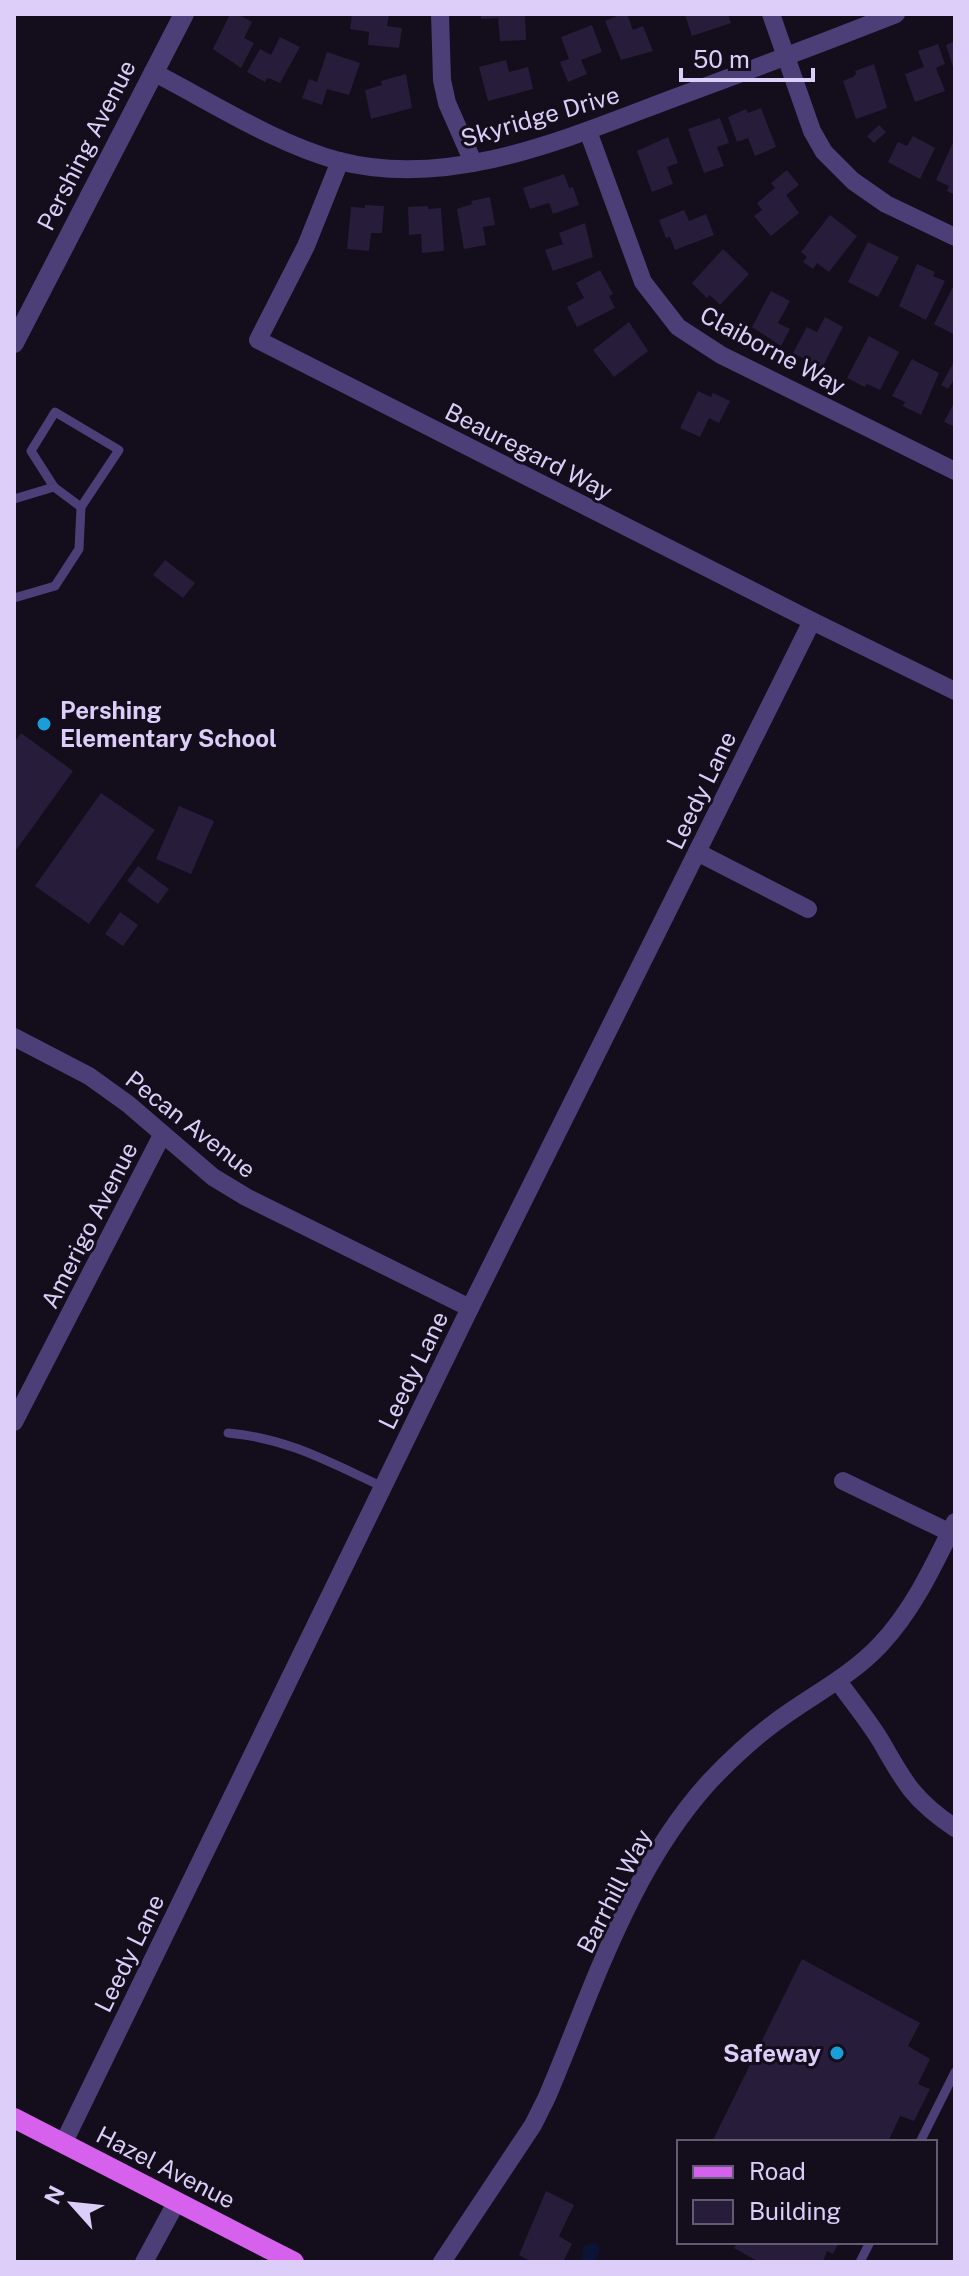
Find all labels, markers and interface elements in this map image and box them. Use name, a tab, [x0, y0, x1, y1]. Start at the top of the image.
scale bar	[681, 32, 813, 82]
text: 50 m	[693, 45, 750, 73]
street label: Pershing Avenue	[31, 55, 141, 235]
street label: Skyridge Drive	[458, 80, 622, 152]
street label: Claiborne Way	[696, 300, 851, 400]
street label: Beauregard Way	[441, 397, 617, 505]
place label: Pershing Elementary School	[60, 696, 277, 752]
marker: Pershing Elementary School	[35, 715, 53, 733]
street label: Leedy Lane	[660, 726, 742, 854]
street label: Pecan Avenue	[121, 1065, 261, 1183]
street label: Amerigo Avenue	[35, 1137, 143, 1313]
street label: Leedy Lane	[372, 1306, 454, 1434]
street label: Barrhill Way	[571, 1824, 657, 1958]
street label: Leedy Lane	[88, 1889, 170, 2017]
place label: Safeway	[723, 2039, 821, 2067]
marker: Safeway	[828, 2044, 846, 2062]
street label: Hazel Avenue	[92, 2120, 240, 2214]
legend	[677, 2140, 937, 2244]
text: Road	[749, 2157, 806, 2185]
north arrow	[32, 2164, 112, 2244]
text: N	[39, 2181, 70, 2208]
text: Building	[749, 2197, 841, 2225]

